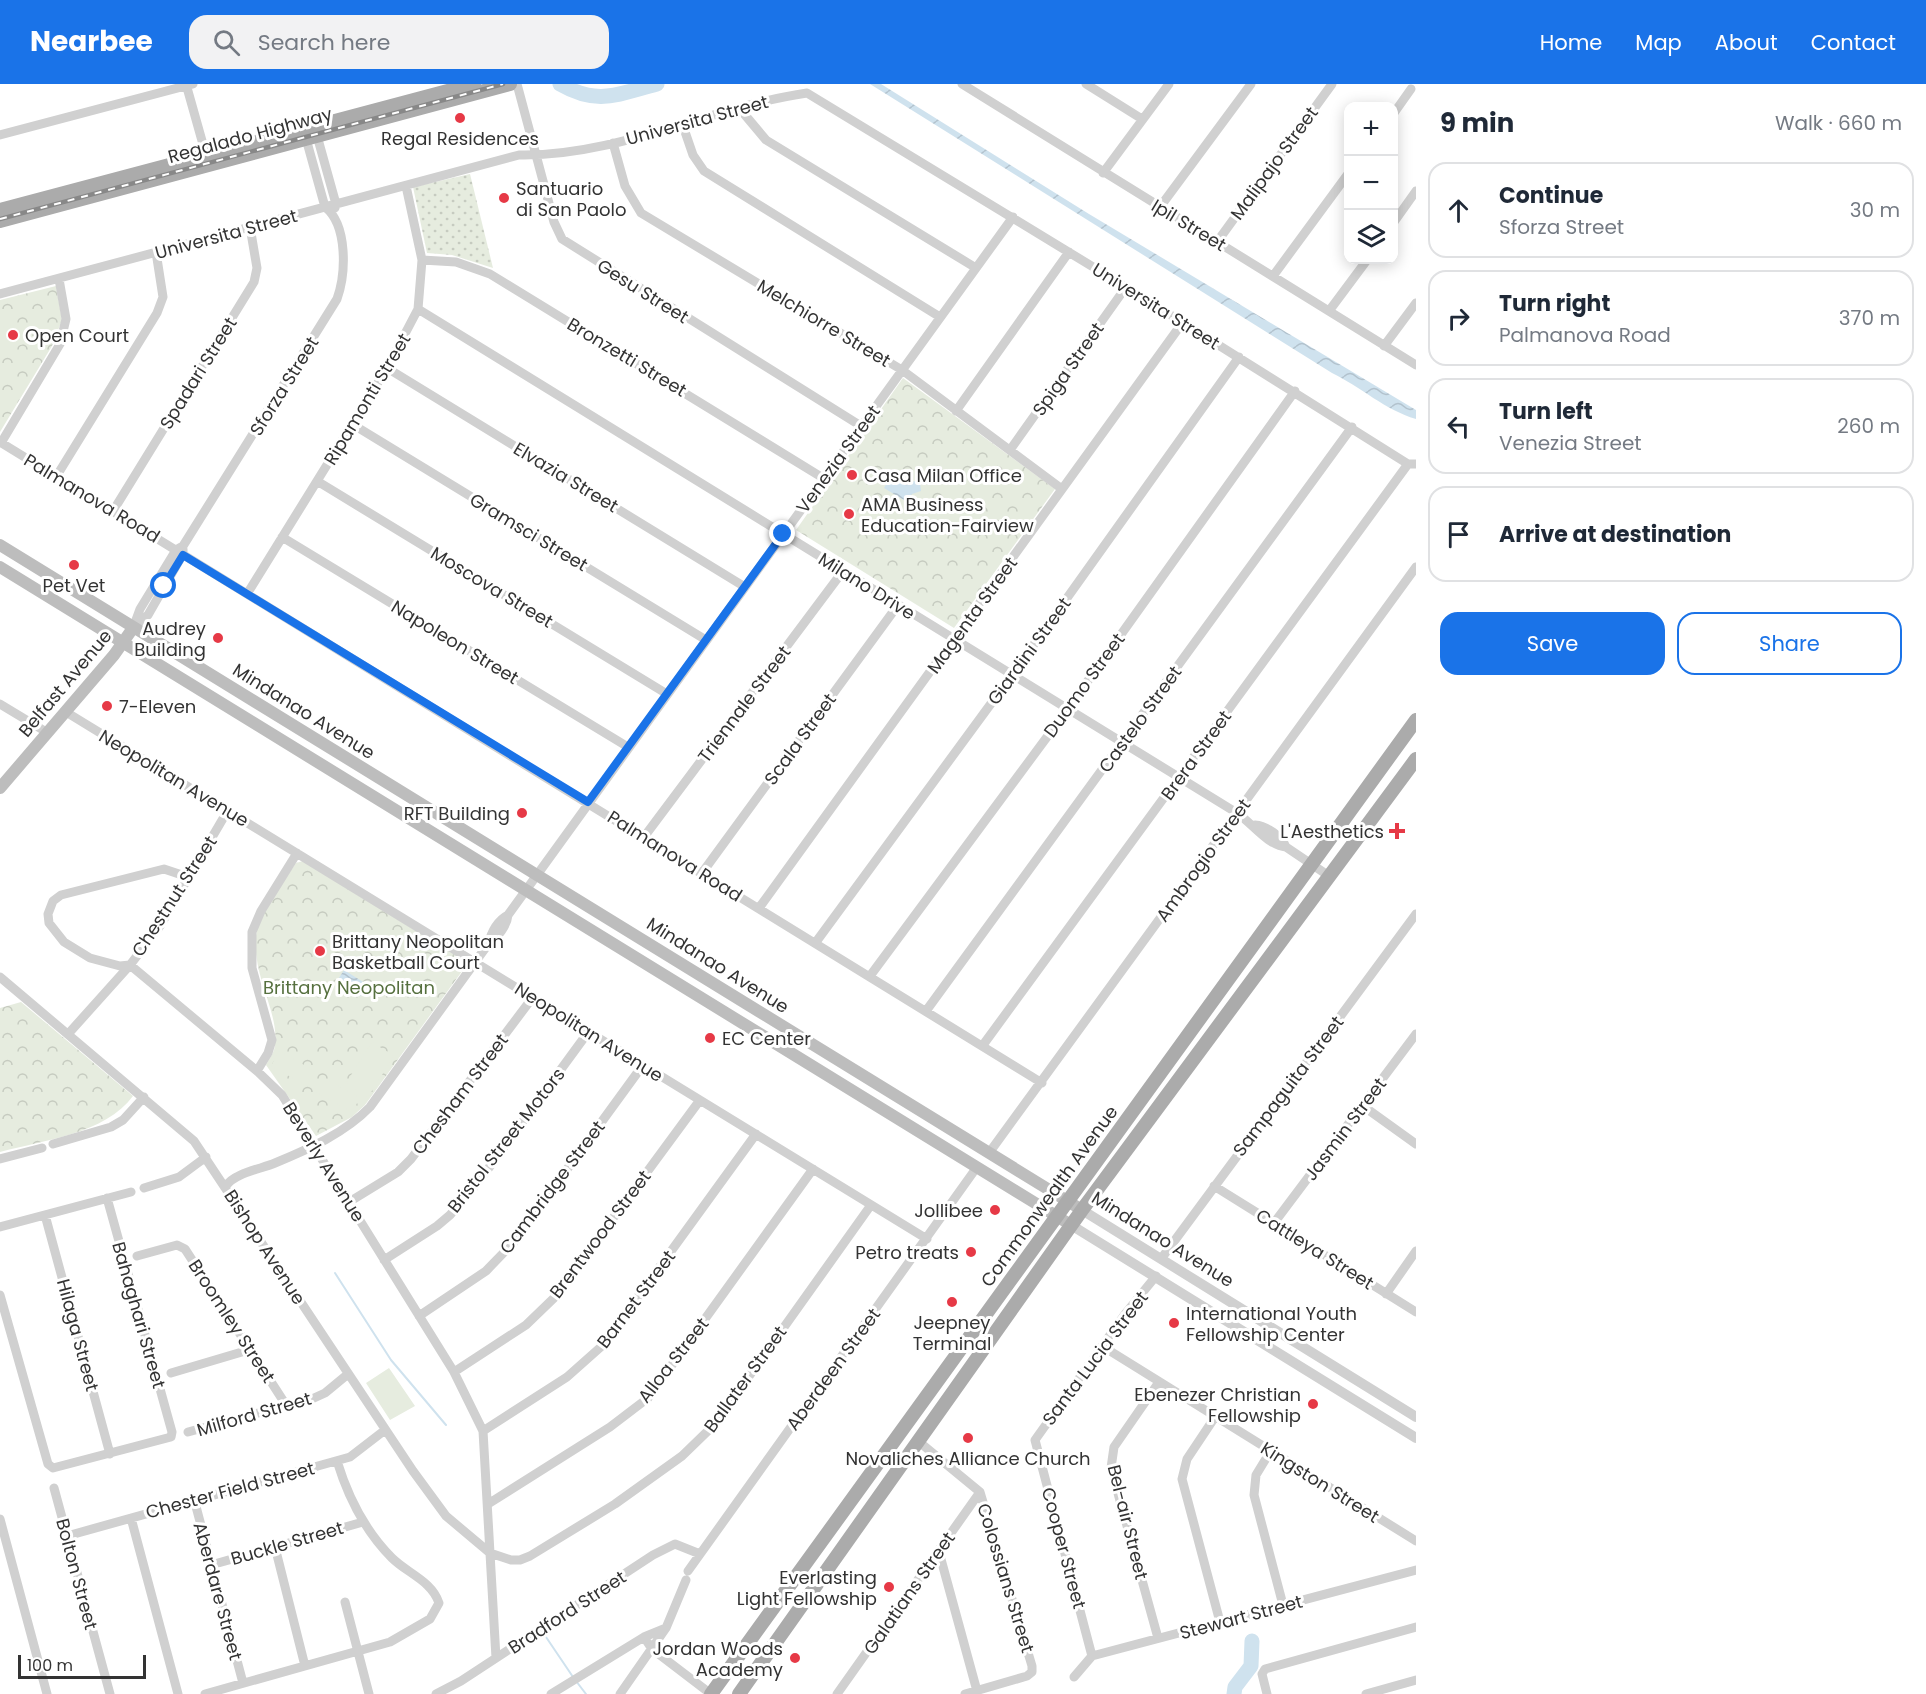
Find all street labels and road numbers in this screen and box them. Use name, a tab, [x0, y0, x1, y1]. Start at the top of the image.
street label: Universita Street	[623, 89, 771, 151]
street label: Regalado Highway	[165, 101, 335, 169]
street label: Malipajo Street	[1224, 101, 1324, 225]
street label: Ipil Street	[1147, 193, 1231, 257]
street label: Universita Street	[152, 203, 300, 265]
street label: Gesu Street	[592, 253, 694, 329]
street label: Universita Street	[1087, 257, 1225, 355]
street label: Melchiorre Street	[753, 273, 895, 373]
street label: Bronzetti Street	[563, 311, 691, 403]
street label: Spadari Street	[154, 312, 242, 434]
street label: Spiga Street	[1026, 317, 1110, 421]
street label: Ripamonti Street	[318, 328, 416, 470]
street label: Sforza Street	[244, 332, 324, 440]
street label: Venezia Street	[790, 400, 886, 518]
street label: Elvazia Street	[509, 436, 623, 518]
street label: Palmanova Road	[19, 447, 165, 549]
street label: Gramsci Street	[465, 487, 593, 577]
street label: Moscova Street	[426, 541, 558, 633]
street label: Milano Drive	[814, 546, 920, 626]
street label: Magenta Street	[921, 552, 1023, 678]
street label: Giardini Street	[981, 592, 1077, 710]
street label: Napoleon Street	[387, 594, 523, 690]
street label: Belfast Avenue	[13, 624, 117, 742]
street label: Duomo Street	[1038, 628, 1130, 742]
street label: Triennale Street	[692, 640, 796, 768]
street label: Mindanao Avenue	[228, 657, 380, 765]
street label: Castelo Street	[1093, 660, 1187, 778]
street label: Scala Street	[758, 688, 842, 790]
street label: Brera Street	[1155, 705, 1237, 805]
street label: Neopolitan Avenue	[94, 723, 254, 833]
street label: Ambrogio Street	[1150, 793, 1256, 927]
street label: Palmanova Road	[603, 804, 747, 908]
street label: Chestnut Street	[125, 831, 223, 961]
street label: Mindanao Avenue	[642, 911, 794, 1019]
street label: Neopolitan Avenue	[510, 976, 668, 1088]
street label: Sampaguita Street	[1227, 1011, 1349, 1161]
street label: Chesham Street	[406, 1028, 514, 1160]
street label: Bristol Street Motors	[441, 1062, 571, 1218]
street label: Jasmin Street	[1298, 1072, 1392, 1186]
street label: Beverly Avenue	[277, 1097, 371, 1227]
street label: Commonwealth Avenue	[975, 1100, 1123, 1292]
street label: Cambridge Street	[494, 1115, 610, 1259]
street label: Brentwood Street	[544, 1165, 656, 1303]
street label: Bishop Avenue	[218, 1185, 312, 1309]
street label: Mindanao Avenue	[1087, 1185, 1239, 1293]
street label: Cattleya Street	[1251, 1203, 1379, 1295]
street label: Bahaghari Street	[106, 1239, 172, 1391]
street label: Barnet Street	[591, 1245, 681, 1353]
street label: Broomley Street	[183, 1254, 281, 1388]
street label: Hilaga Street	[51, 1276, 105, 1394]
street label: Santa Lucia Street	[1036, 1286, 1154, 1430]
street label: Aberdeen Street	[780, 1303, 886, 1435]
street label: Alloa Street	[632, 1312, 714, 1408]
street label: Ballater Street	[698, 1321, 792, 1437]
street label: Milford Street	[194, 1386, 314, 1442]
street label: Kingston Street	[1256, 1436, 1384, 1528]
street label: Chester Field Street	[143, 1455, 317, 1525]
street label: Bel-air Street	[1102, 1462, 1154, 1582]
street label: Cooper Street	[1036, 1485, 1092, 1611]
street label: Colossians Street	[971, 1500, 1041, 1656]
street label: Buckle Street	[228, 1515, 346, 1571]
street label: Bolton Street	[50, 1516, 104, 1632]
street label: Aberdare Street	[188, 1519, 248, 1663]
street label: Galatians Street	[857, 1527, 961, 1659]
street label: Bradford Street	[503, 1565, 631, 1659]
street label: Stewart Street	[1177, 1589, 1305, 1645]

